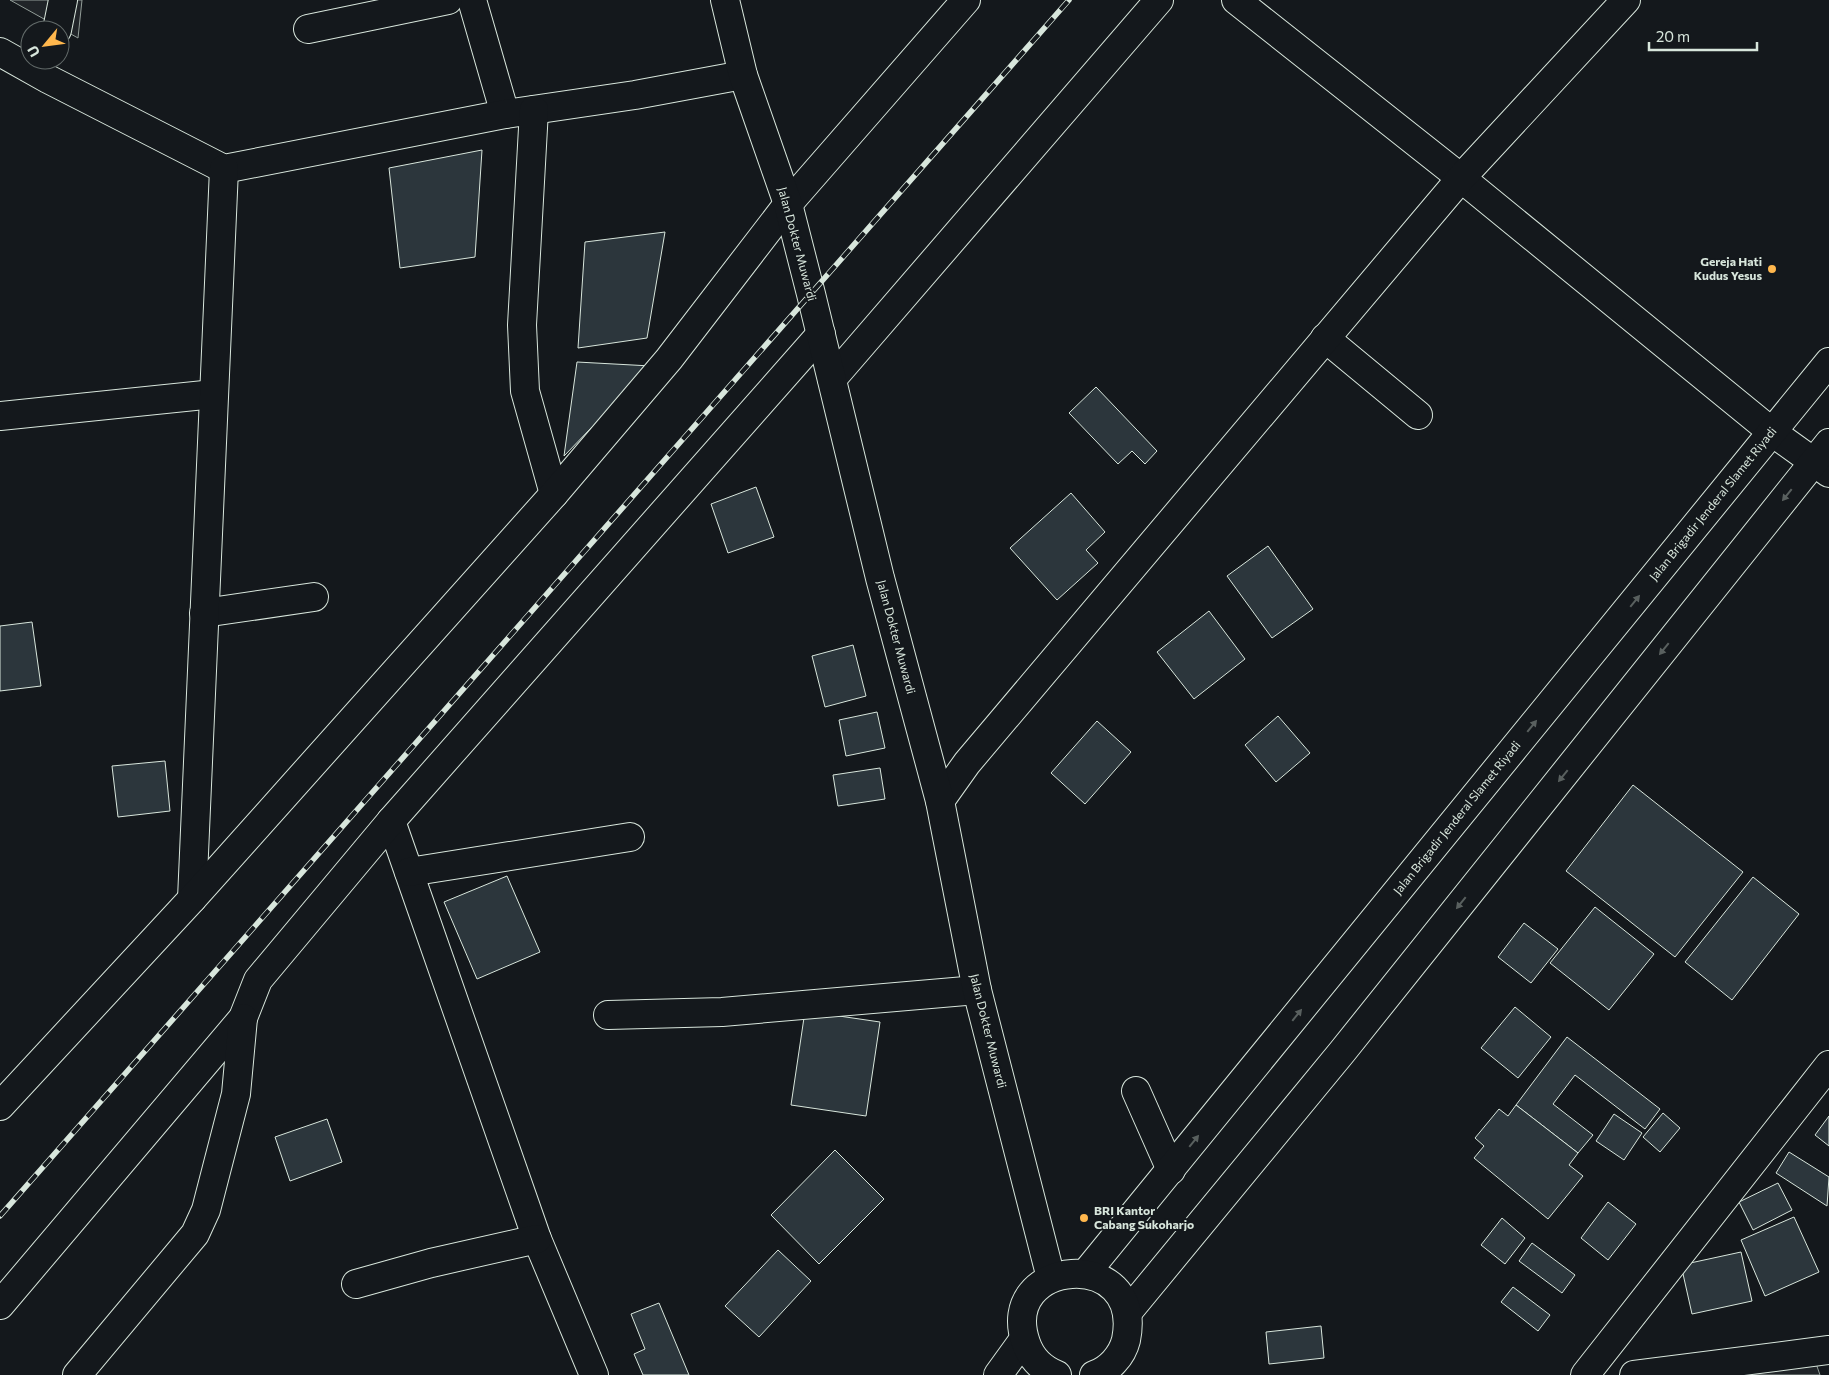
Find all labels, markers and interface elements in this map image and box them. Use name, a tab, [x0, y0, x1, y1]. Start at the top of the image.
north arrow	[20, 20, 70, 70]
scale bar	[1649, 20, 1756, 52]
text: 20 m	[1656, 27, 1690, 45]
text: U	[23, 43, 43, 60]
street label: Jalan Dokter Muwardi	[775, 185, 820, 303]
place label: Gereja Hati Kudus Yesus	[1694, 254, 1762, 282]
marker: Gereja Hati Kudus Yesus	[1766, 263, 1778, 275]
street label: Jalan Brigadir Jenderal Slamet Riyadi	[1646, 424, 1779, 584]
one-way arrow	[1782, 488, 1793, 501]
street label: Jalan Dokter Muwardi	[874, 578, 919, 696]
one-way arrow	[1629, 594, 1640, 607]
one-way arrow	[1659, 642, 1670, 655]
one-way arrow	[1526, 720, 1537, 733]
street label: Jalan Brigadir Jenderal Slamet Riyadi	[1390, 738, 1523, 898]
one-way arrow	[1557, 769, 1568, 782]
one-way arrow	[1456, 896, 1467, 909]
street label: Jalan Dokter Muwardi	[967, 972, 1010, 1090]
one-way arrow	[1291, 1009, 1302, 1022]
one-way arrow	[1189, 1135, 1200, 1148]
place label: BRI Kantor Cabang Sukoharjo	[1094, 1203, 1194, 1231]
marker: BRI Kantor Cabang Sukoharjo	[1078, 1212, 1090, 1224]

